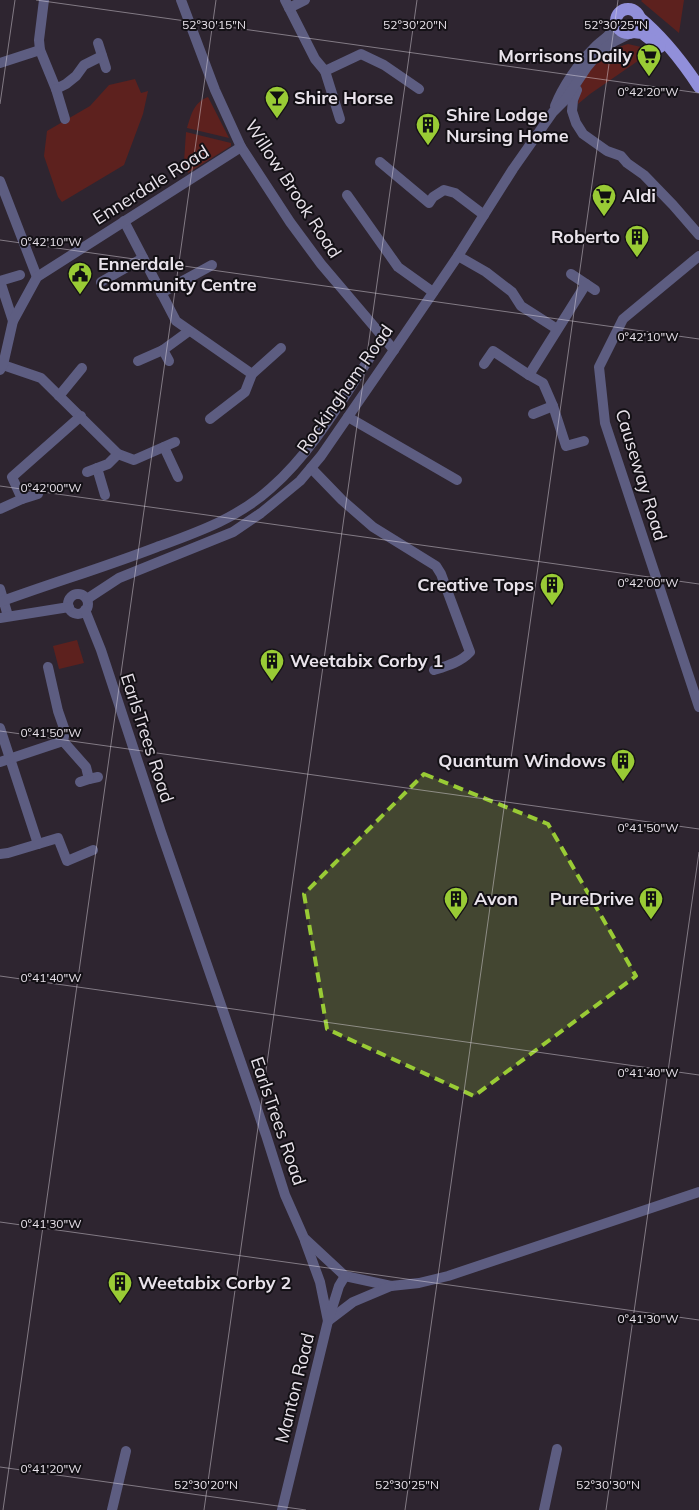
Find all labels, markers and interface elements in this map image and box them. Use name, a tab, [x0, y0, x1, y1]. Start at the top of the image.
text: 52°30'15"N	[182, 17, 246, 32]
text: 52°30'20"N	[383, 17, 447, 32]
text: 52°30'25"N	[584, 17, 648, 32]
supermarket icon: Morrisons Daily	[636, 43, 662, 77]
place label: Morrisons Daily	[498, 44, 632, 67]
text: 0°42'20"W	[617, 84, 679, 99]
bar icon: Shire Horse	[264, 85, 290, 119]
place label: Shire Horse	[294, 86, 393, 109]
place label: Shire Lodge Nursing Home	[446, 103, 569, 147]
building icon: Shire Lodge Nursing Home	[415, 112, 441, 146]
street label: Willow Brook Road	[240, 115, 347, 262]
street label: Ennerdale Road	[88, 140, 213, 229]
supermarket icon: Aldi	[591, 183, 617, 217]
place label: Aldi	[622, 184, 656, 207]
building icon: Roberto	[624, 224, 650, 258]
place label: Roberto	[551, 225, 620, 248]
text: 0°42'10"W	[20, 234, 82, 249]
place label: Ennerdale Community Centre	[98, 252, 257, 296]
public building icon: Ennerdale Community Centre	[67, 261, 93, 295]
street label: Rockingham Road	[291, 320, 398, 458]
text: 0°42'10"W	[617, 329, 679, 344]
street label: Causeway Road	[611, 406, 672, 543]
text: 0°42'00"W	[20, 480, 82, 495]
building icon: Creative Tops	[539, 572, 565, 606]
place label: Creative Tops	[417, 573, 534, 596]
text: 0°42'00"W	[617, 575, 679, 590]
building icon: Weetabix Corby 1	[259, 648, 285, 682]
place label: Weetabix Corby 1	[290, 649, 443, 672]
street label: EarlsTrees Road	[116, 670, 179, 805]
text: 0°41'50"W	[20, 725, 82, 740]
building icon: Quantum Windows	[610, 748, 636, 782]
place label: Quantum Windows	[438, 749, 606, 772]
text: 0°41'50"W	[617, 820, 679, 835]
building icon: Avon	[443, 886, 469, 920]
building icon: PureDrive	[638, 886, 664, 920]
place label: Avon	[474, 887, 518, 910]
place label: PureDrive	[550, 887, 634, 910]
text: 0°41'40"W	[20, 970, 82, 985]
street label: EarlsTrees Road	[246, 1054, 311, 1188]
text: 0°41'40"W	[617, 1065, 679, 1080]
text: 0°41'30"W	[20, 1216, 82, 1231]
building icon: Weetabix Corby 2	[107, 1270, 133, 1304]
place label: Weetabix Corby 2	[138, 1271, 291, 1294]
text: 0°41'30"W	[617, 1311, 679, 1326]
street label: Manton Road	[270, 1330, 319, 1445]
text: 0°41'20"W	[20, 1461, 82, 1476]
text: 52°30'20"N	[174, 1477, 238, 1492]
text: 52°30'25"N	[375, 1477, 439, 1492]
text: 52°30'30"N	[576, 1477, 640, 1492]

